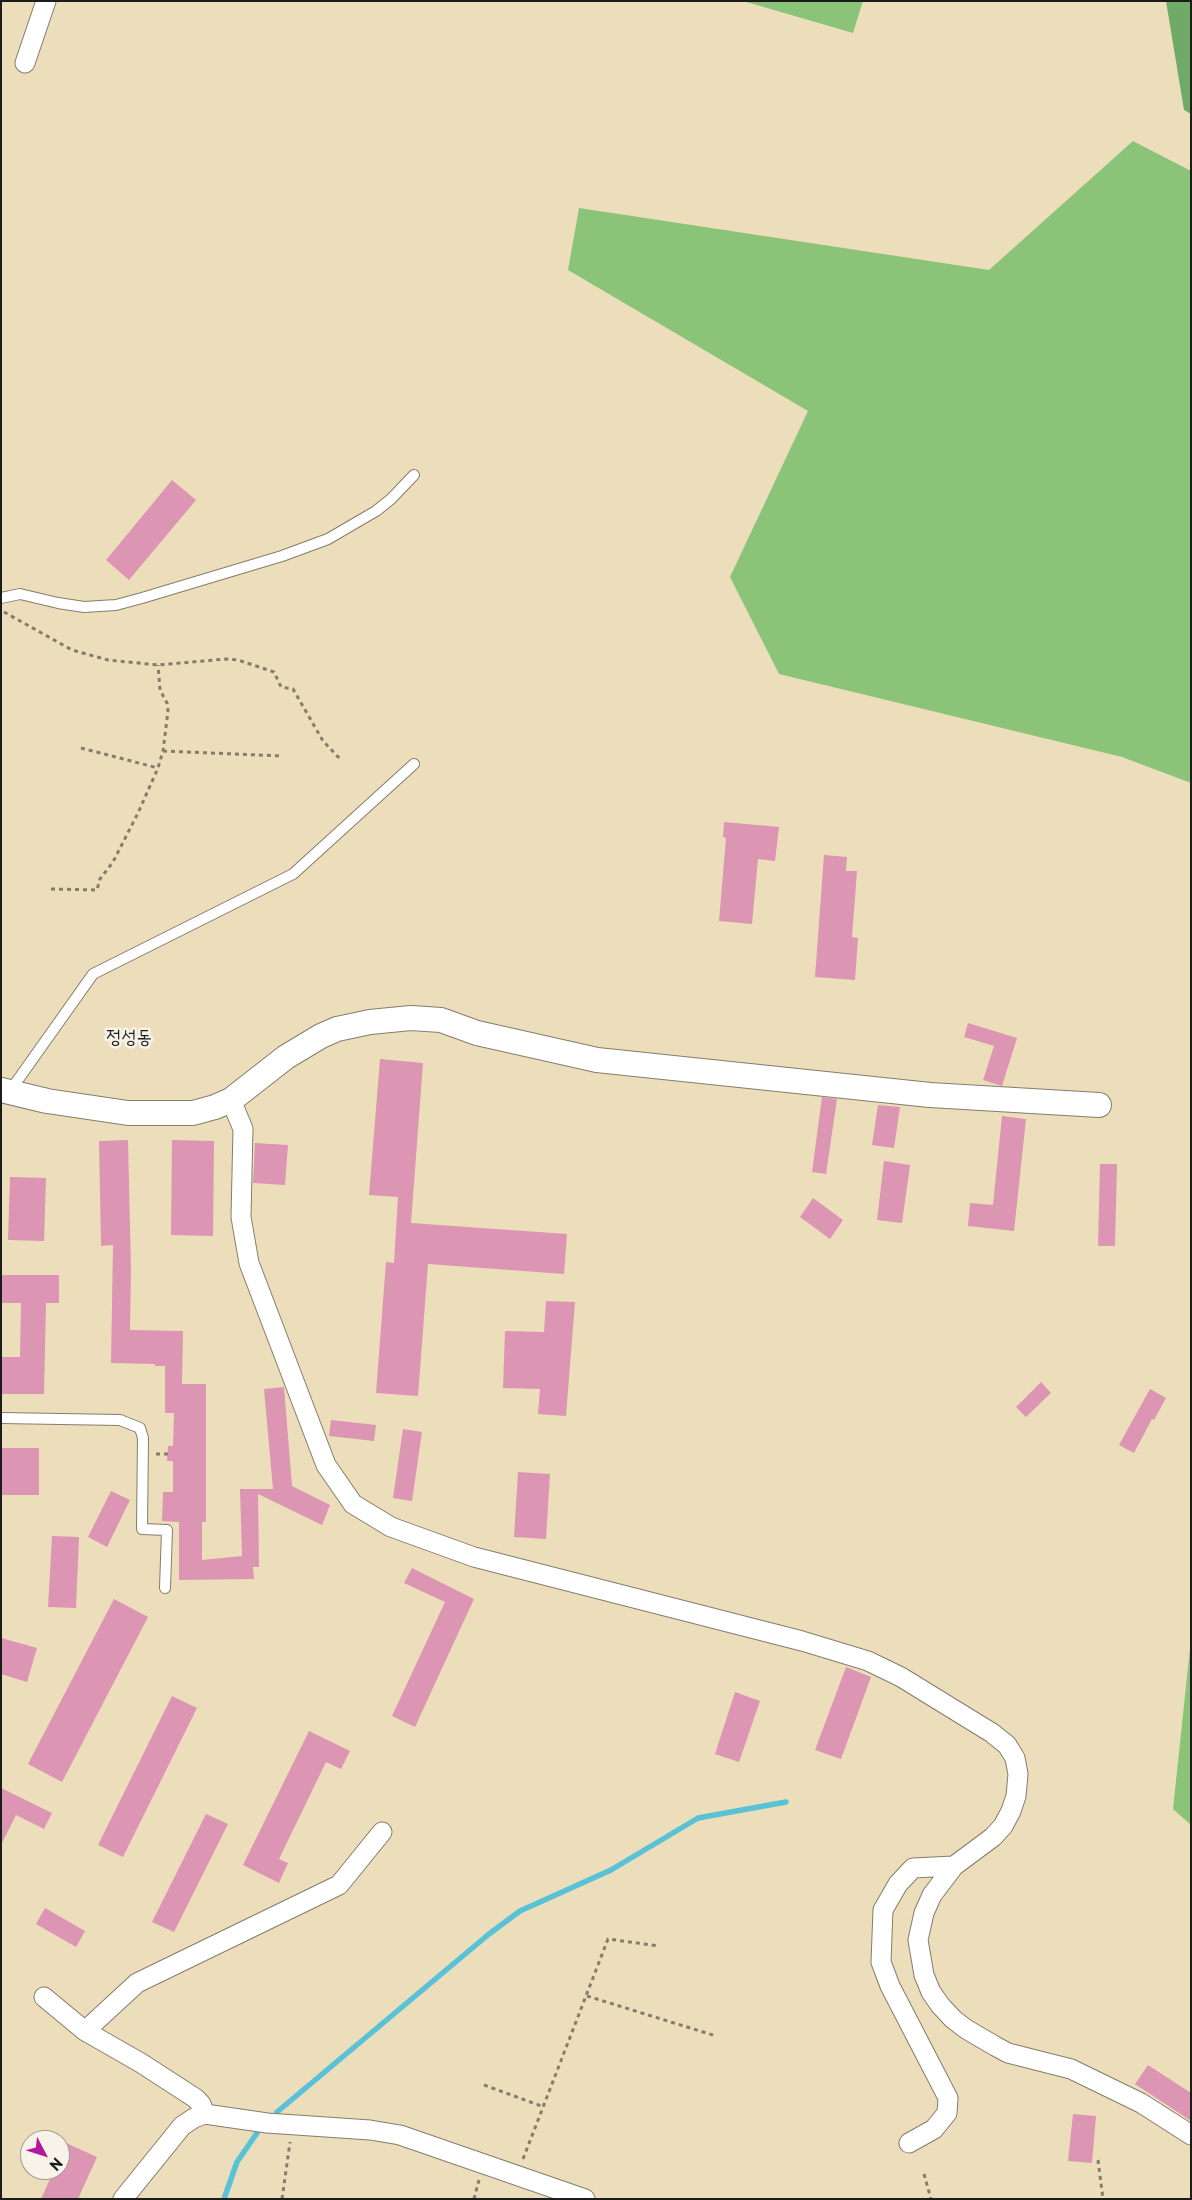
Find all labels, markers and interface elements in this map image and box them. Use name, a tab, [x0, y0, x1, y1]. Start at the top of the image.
district label: 정성동	[106, 1027, 152, 1049]
north arrow	[20, 2130, 70, 2180]
text: N	[44, 2153, 68, 2175]

